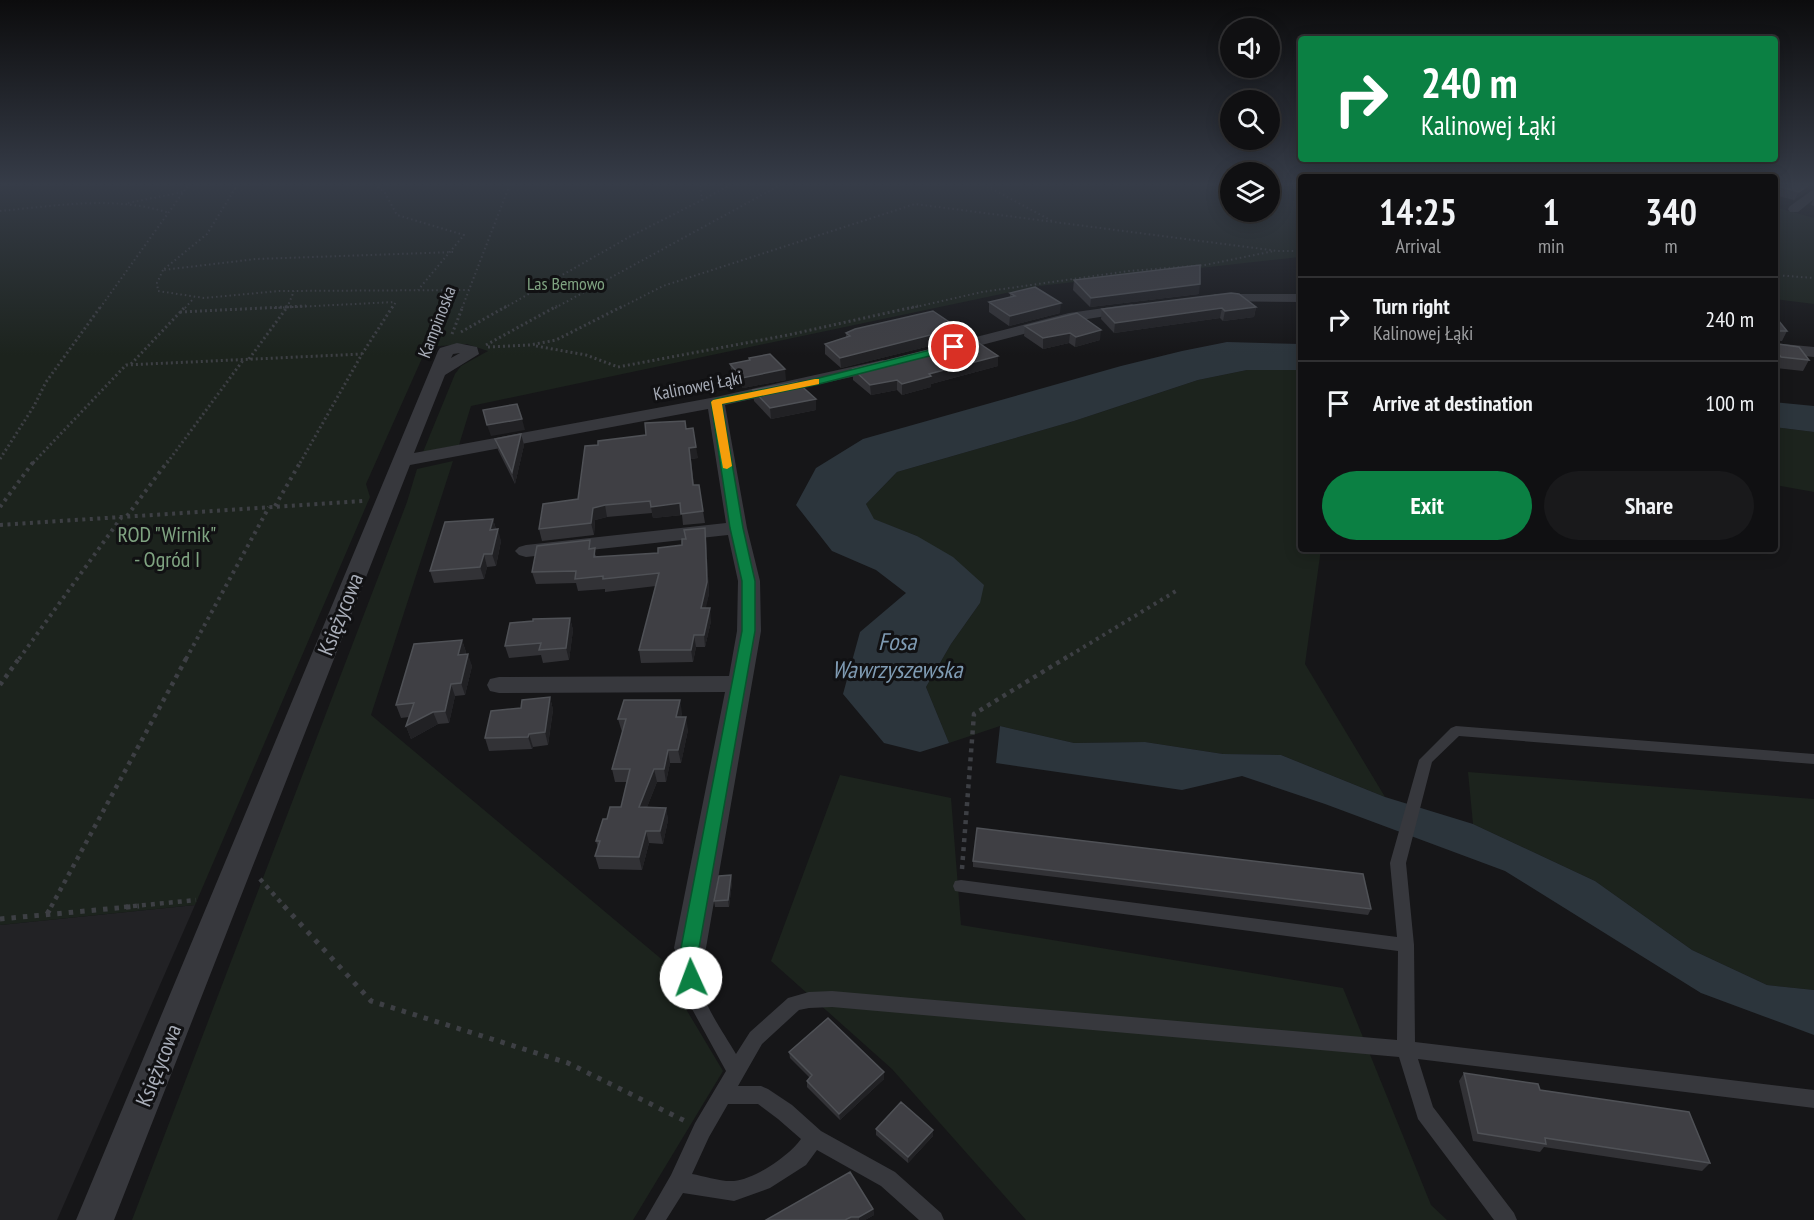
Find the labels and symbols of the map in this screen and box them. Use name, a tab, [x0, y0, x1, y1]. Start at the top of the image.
park label: Las Bemowo	[527, 272, 605, 295]
street label: Kampinoska	[412, 283, 461, 361]
pin	[928, 321, 979, 372]
street label: Kalinowej Łąki	[651, 366, 744, 405]
park label: ROD "Wirnik" - Ogród I	[118, 520, 216, 573]
street label: Księżycowa	[311, 569, 369, 659]
water label: Fosa Wawrzyszewska	[832, 626, 964, 685]
position arrow	[659, 946, 723, 1010]
street label: Księżycowa	[129, 1020, 187, 1110]

